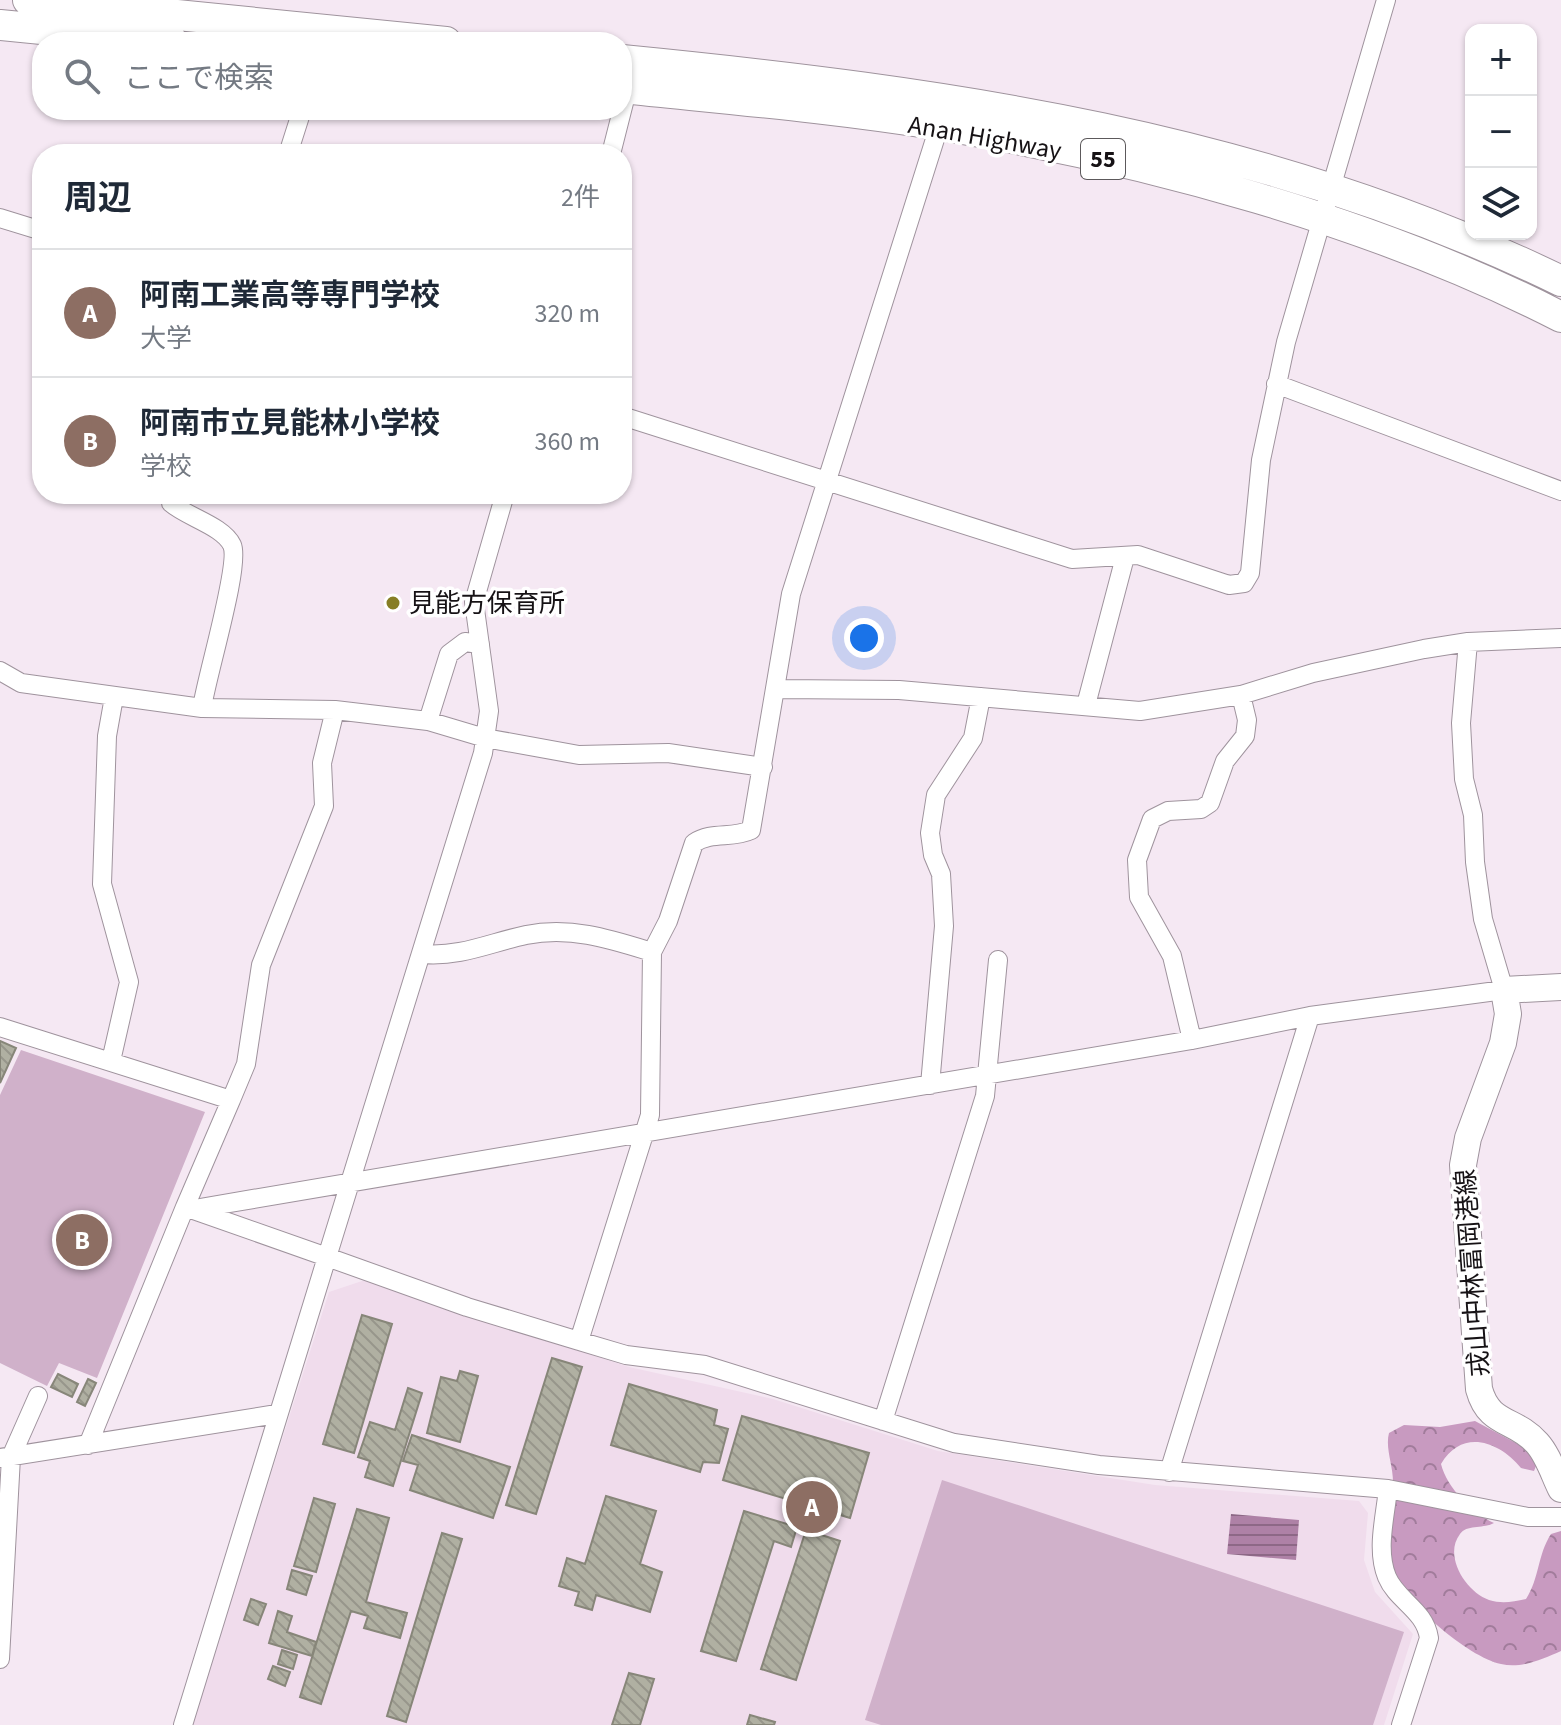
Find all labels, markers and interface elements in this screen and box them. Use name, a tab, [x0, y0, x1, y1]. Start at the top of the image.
map controls	[1465, 24, 1537, 240]
button: +	[1465, 24, 1537, 96]
search box	[32, 32, 632, 120]
icon: search	[60, 54, 104, 98]
text: ここで検索	[124, 57, 274, 100]
button: −	[1465, 96, 1537, 168]
street label: Anan Highway	[905, 106, 1065, 169]
road number: 55	[1081, 139, 1125, 179]
button: layers	[1465, 168, 1537, 240]
text: 周辺	[64, 174, 132, 223]
text: 2件	[561, 179, 600, 216]
text: 阿南工業高等専門学校	[140, 274, 440, 317]
text: A	[83, 295, 97, 332]
text: 320 m	[534, 295, 600, 332]
text: 大学	[140, 320, 192, 357]
text: 阿南市立見能林小学校	[140, 402, 440, 445]
text: B	[82, 423, 98, 460]
text: 360 m	[534, 423, 600, 460]
text: 学校	[140, 448, 192, 485]
place label: 見能方保育所	[409, 585, 565, 622]
marker: 見能方保育所	[384, 594, 402, 612]
your location	[844, 618, 884, 658]
street label: 戎山中林富岡港線	[1447, 1168, 1498, 1378]
pin: B	[56, 1210, 108, 1270]
pin: A	[786, 1477, 838, 1537]

